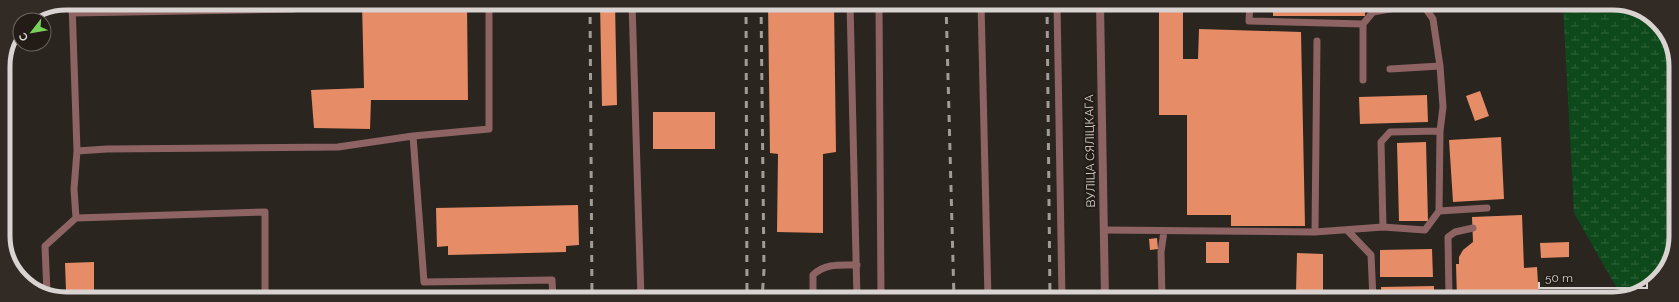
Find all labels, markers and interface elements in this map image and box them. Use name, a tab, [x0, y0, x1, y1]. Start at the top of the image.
north arrow	[12, 12, 52, 52]
text: С	[16, 30, 31, 43]
street label: ВУЛІЦА СЯЛІЦКАГА	[1082, 94, 1098, 208]
scale bar	[1539, 264, 1647, 290]
text: 50 m	[1545, 271, 1573, 285]

